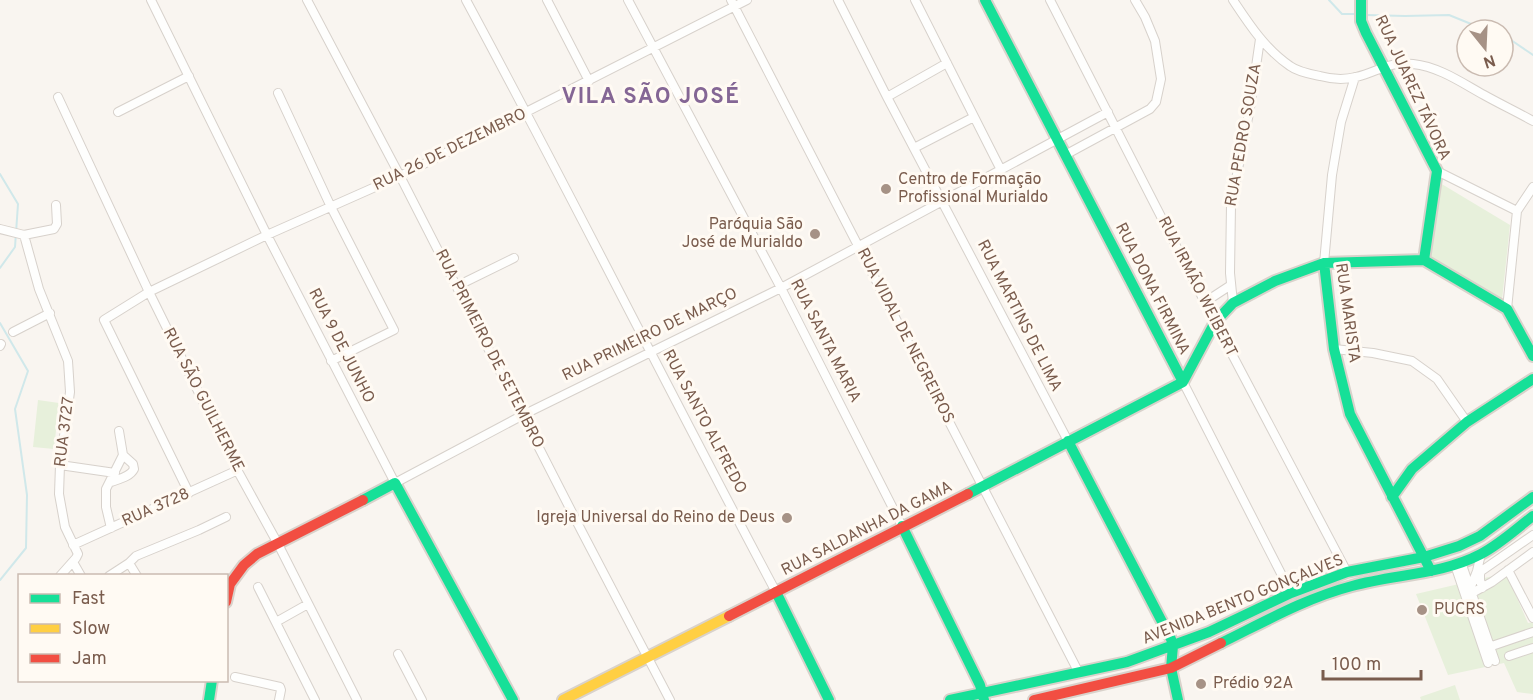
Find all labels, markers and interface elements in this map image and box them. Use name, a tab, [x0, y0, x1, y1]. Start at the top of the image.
street label: RUA JUAREZ TÁVORA	[1370, 11, 1456, 164]
north arrow	[1455, 18, 1515, 78]
text: N	[1480, 49, 1498, 72]
street label: RUA PEDRO SOUZA	[1222, 62, 1266, 208]
district label: VILA SÃO JOSÉ	[562, 82, 740, 111]
street label: RUA 26 DE DEZEMBRO	[370, 104, 530, 196]
place label: Centro de Formação Profissional Murialdo	[898, 170, 1048, 208]
marker: Centro de Formação Profissional Murialdo	[879, 182, 893, 196]
street label: RUA IRMÃO WEIBERT	[1153, 212, 1244, 361]
place label: Paróquia São José de Murialdo	[682, 215, 803, 253]
street label: RUA DONA FIRMINA	[1110, 220, 1194, 359]
marker: Paróquia São José de Murialdo	[808, 227, 822, 241]
street label: RUA MARTINS DE LIMA	[972, 237, 1066, 395]
street label: RUA VIDAL DE NEGREIROS	[852, 245, 958, 427]
street label: RUA PRIMEIRO DE SETEMBRO	[430, 246, 548, 452]
street label: RUA MARISTA	[1330, 262, 1364, 364]
street label: RUA SANTA MARIA	[785, 276, 865, 406]
street label: RUA PRIMEIRO DE MARÇO	[559, 284, 741, 386]
street label: RUA 9 DE JUNHO	[303, 285, 379, 407]
street label: RUA SÃO GUILHERME	[158, 323, 251, 475]
street label: RUA SANTO ALFREDO	[658, 347, 750, 497]
street label: RUA 3727	[51, 396, 79, 468]
street label: RUA SALDANHA DA GAMA	[778, 477, 956, 581]
street label: RUA 3728	[119, 484, 193, 532]
place label: Igreja Universal do Reino de Deus	[536, 508, 775, 528]
marker: Igreja Universal do Reino de Deus	[780, 511, 794, 525]
street label: AVENIDA BENTO GONÇALVES	[1139, 550, 1347, 650]
legend	[18, 574, 228, 682]
text: Fast	[72, 588, 105, 611]
place label: PUCRS	[1434, 600, 1485, 620]
marker: PUCRS	[1415, 603, 1429, 617]
text: Slow	[72, 618, 110, 641]
scale bar	[1323, 643, 1420, 681]
text: Jam	[72, 648, 107, 671]
text: 100 m	[1332, 654, 1381, 677]
place label: Prédio 92A	[1213, 674, 1294, 694]
marker: Prédio 92A	[1194, 677, 1208, 691]

